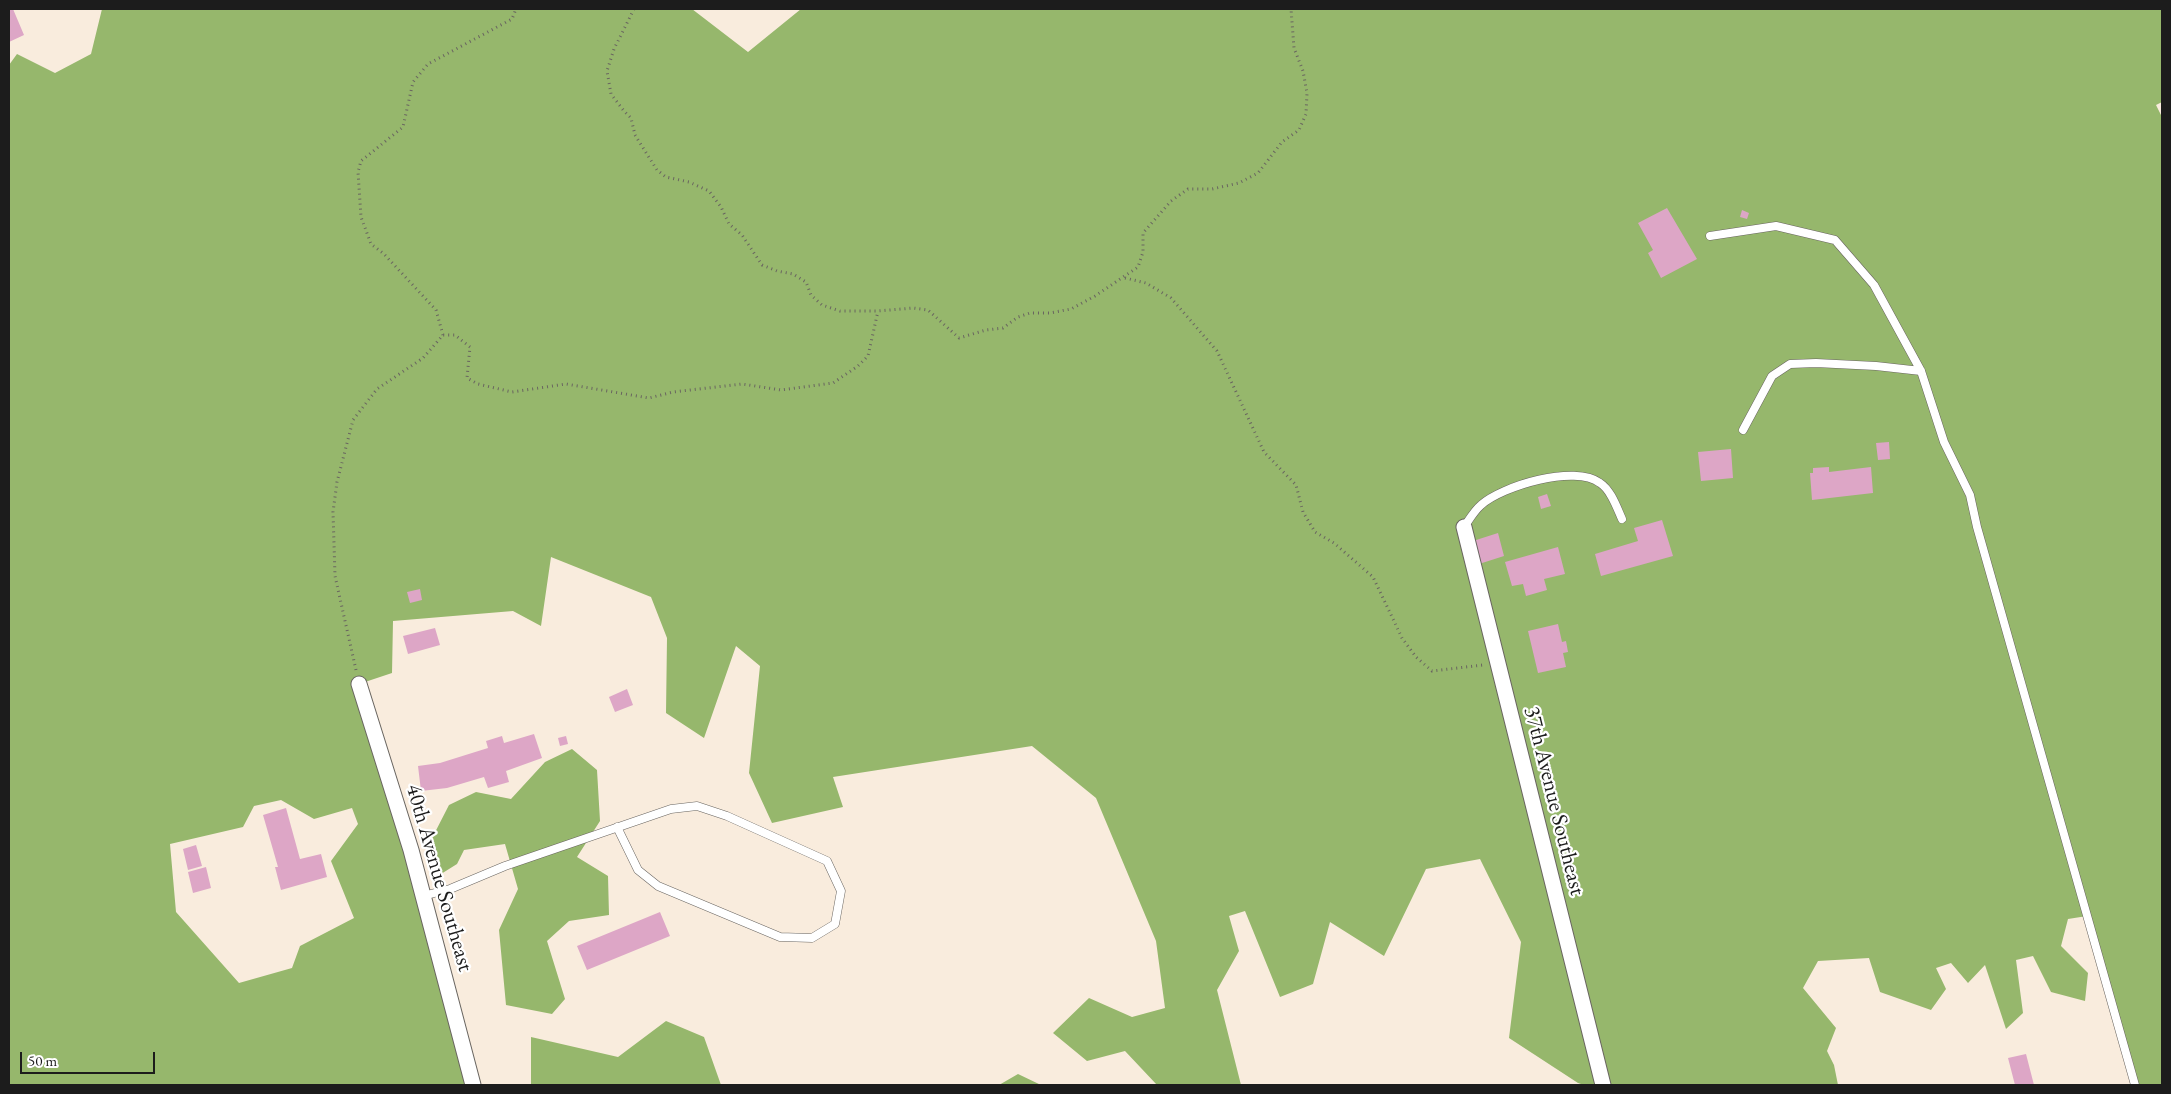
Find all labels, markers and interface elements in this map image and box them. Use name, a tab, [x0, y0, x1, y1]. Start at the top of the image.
street label: 37th Avenue Southeast	[1518, 704, 1590, 898]
street label: 40th Avenue Southeast	[400, 781, 478, 975]
scale bar	[22, 1042, 158, 1074]
text: 50 m	[28, 1051, 57, 1070]

